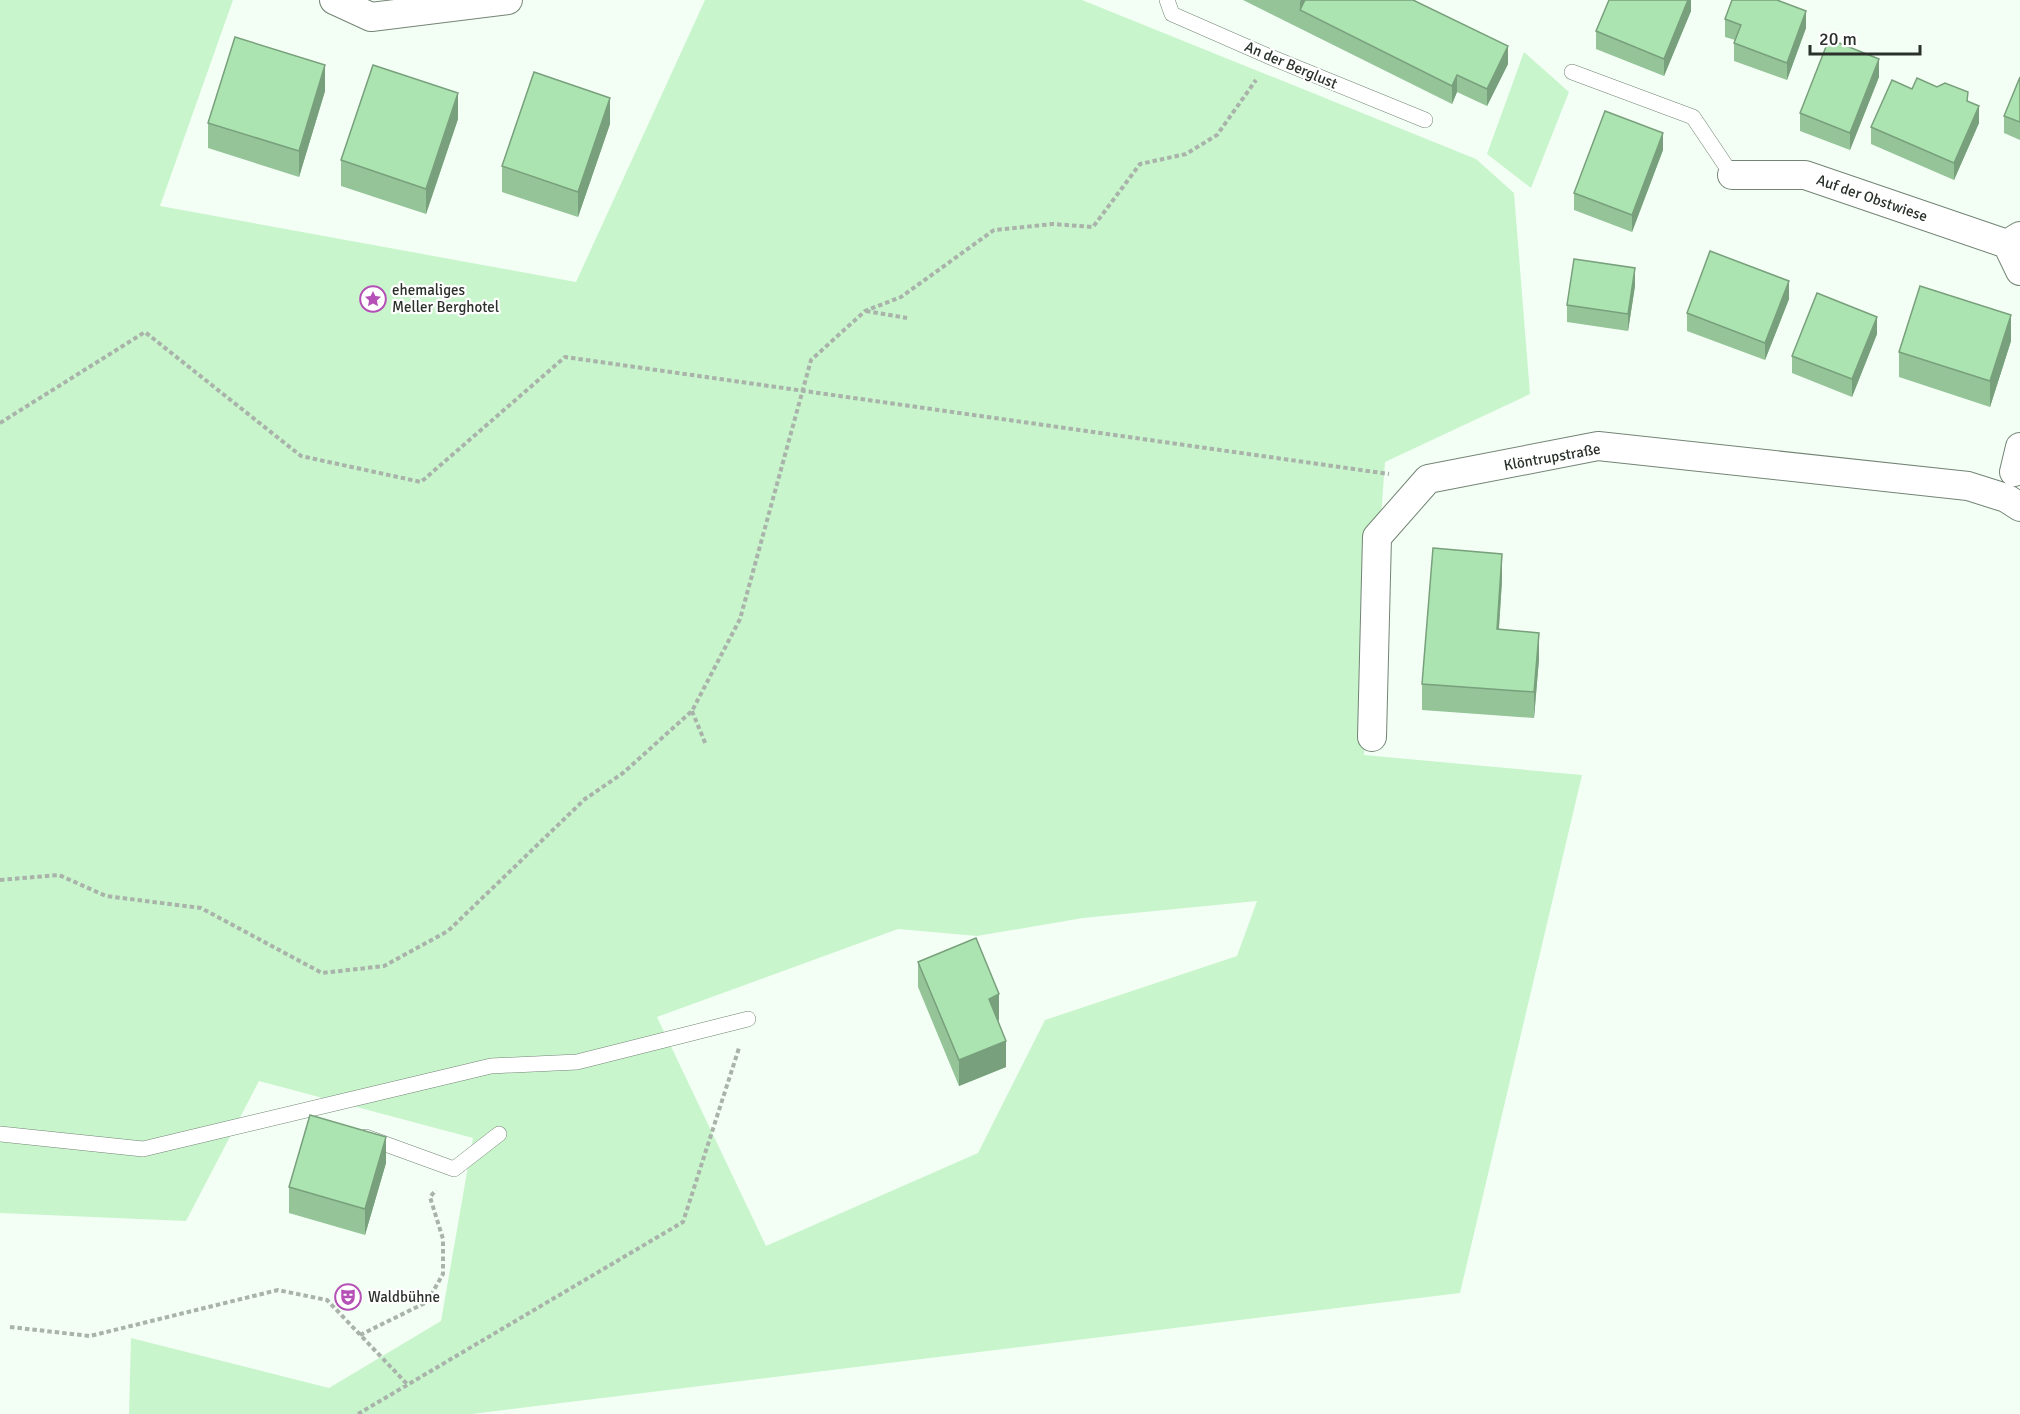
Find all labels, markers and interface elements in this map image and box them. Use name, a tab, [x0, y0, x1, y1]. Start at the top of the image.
scale bar	[1810, 18, 1920, 56]
text: 20 m	[1819, 28, 1857, 50]
street label: An der Berglust	[1242, 37, 1340, 93]
street label: Auf der Obstwiese	[1814, 171, 1930, 225]
place label: ehemaliges Meller Berghotel	[392, 281, 499, 316]
place icon: ehemaliges Meller Berghotel	[358, 284, 388, 314]
street label: Klöntrupstraße	[1502, 440, 1602, 474]
theatre icon: Waldbühne	[333, 1282, 363, 1312]
place label: Waldbühne	[368, 1288, 440, 1306]

